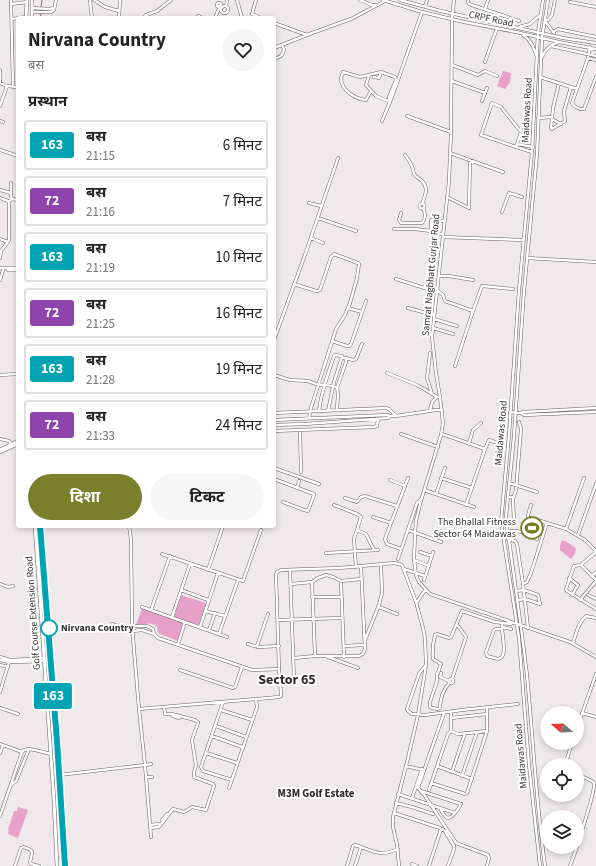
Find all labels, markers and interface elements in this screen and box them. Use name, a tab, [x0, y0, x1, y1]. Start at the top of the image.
street label: CRPF Road	[467, 7, 515, 31]
text: Nirvana Country	[28, 27, 166, 54]
button: heart	[222, 29, 264, 71]
text: बस	[28, 56, 44, 74]
street label: Maidawas Road	[518, 77, 536, 143]
text: प्रस्थान	[28, 91, 67, 112]
text: बस	[86, 126, 106, 147]
text: 163	[41, 135, 63, 155]
text: 6 मिनट	[223, 135, 262, 156]
text: 21:15	[86, 147, 115, 165]
text: बस	[86, 182, 106, 203]
text: 72	[45, 191, 59, 211]
text: 7 मिनट	[223, 191, 262, 212]
text: 21:16	[86, 203, 115, 221]
street label: Samrat Nagbhatt Gurjar Road	[419, 213, 443, 337]
text: बस	[86, 238, 106, 259]
text: 163	[41, 247, 63, 267]
text: 10 मिनट	[215, 247, 262, 268]
text: 21:19	[86, 259, 115, 277]
text: बस	[86, 294, 106, 315]
text: 72	[45, 303, 59, 323]
text: 16 मिनट	[215, 303, 262, 324]
text: 21:25	[86, 315, 115, 333]
text: बस	[86, 350, 106, 371]
text: 163	[41, 359, 63, 379]
text: 19 मिनट	[215, 359, 262, 380]
text: 21:28	[86, 371, 115, 389]
street label: Maidawas Road	[491, 400, 511, 466]
text: बस	[86, 406, 106, 427]
text: 72	[45, 415, 59, 435]
text: 24 मिनट	[215, 415, 262, 436]
text: 21:33	[86, 427, 115, 445]
button: दिशा	[28, 474, 142, 520]
button: टिकट	[150, 474, 264, 520]
place label: The Bhallal Fitness Sector 64 Maidawas	[433, 515, 516, 541]
sports icon: The Bhallal Fitness Sector 64 Maidawas	[519, 515, 545, 541]
street label: Golf Course Extension Road	[22, 556, 44, 670]
marker: Nirvana Country	[40, 619, 58, 637]
place label: Nirvana Country	[61, 621, 134, 635]
district label: Sector 65	[258, 670, 316, 690]
line badge: 163	[30, 683, 76, 709]
text: 163	[42, 686, 64, 706]
north arrow	[540, 706, 584, 750]
map controls	[540, 706, 584, 854]
street label: Maidawas Road	[511, 723, 531, 789]
button: locate	[540, 758, 584, 802]
district label: M3M Golf Estate	[278, 786, 355, 801]
button: layers	[540, 810, 584, 854]

